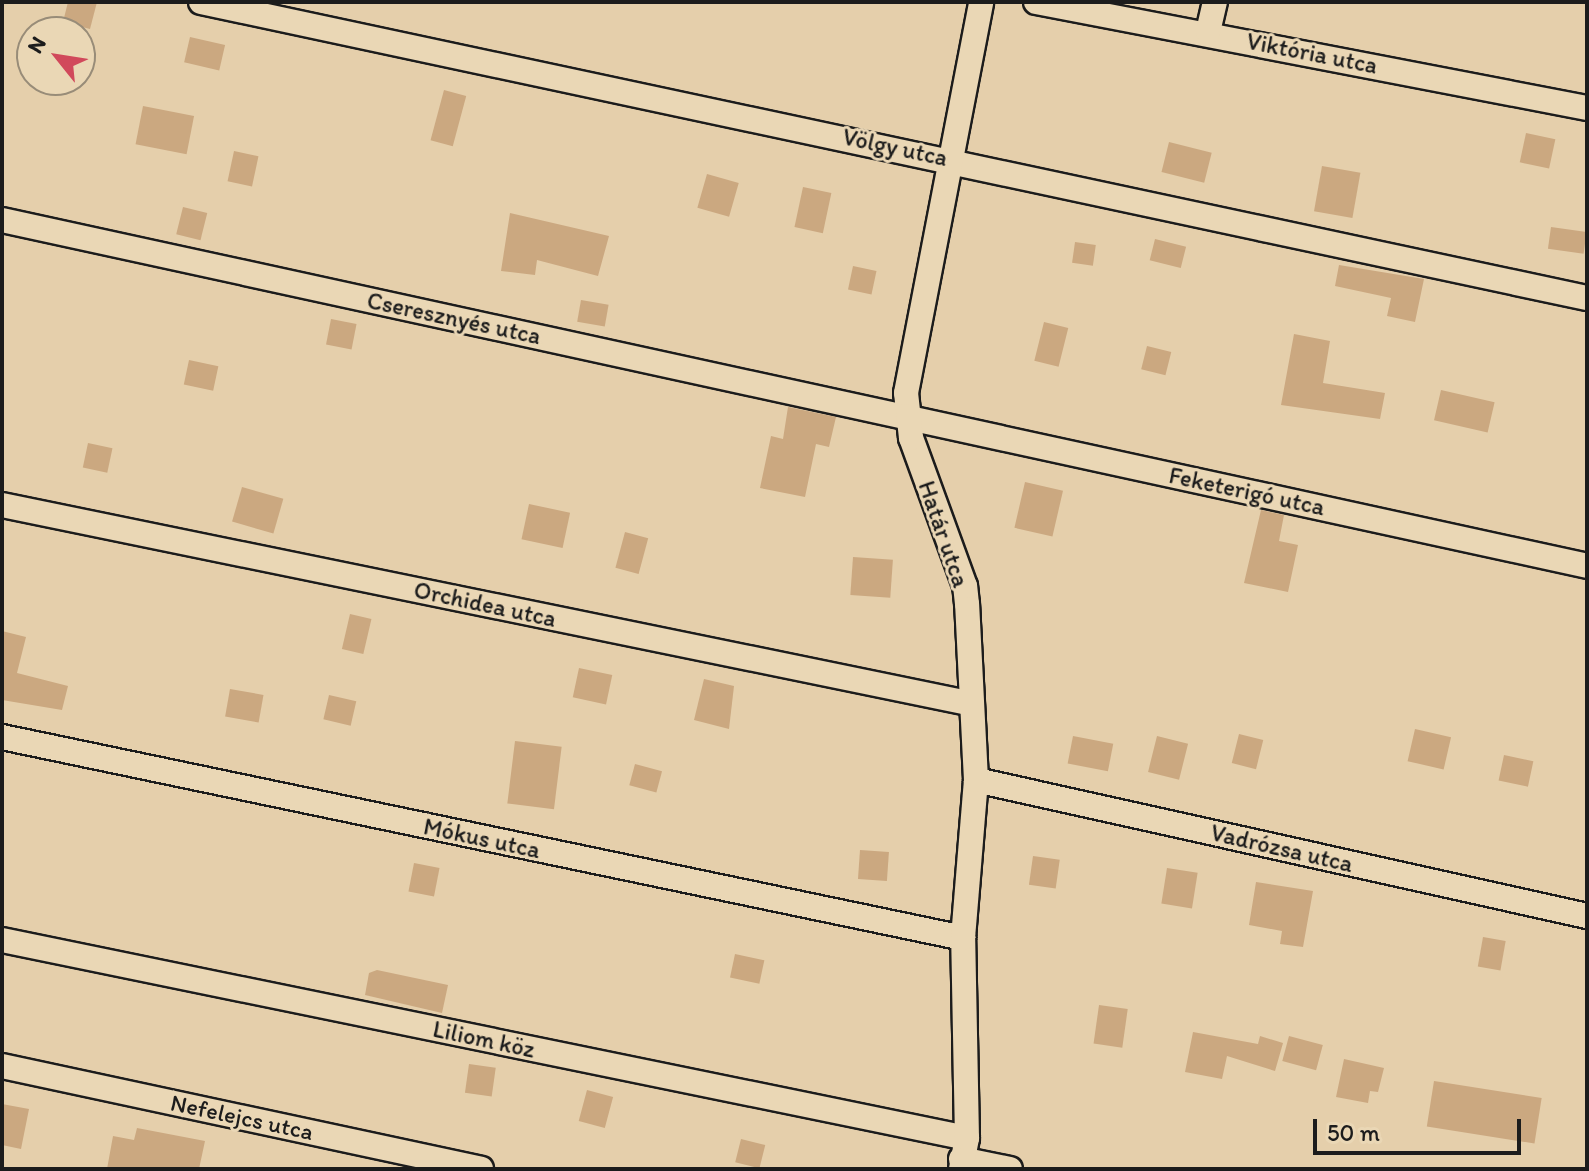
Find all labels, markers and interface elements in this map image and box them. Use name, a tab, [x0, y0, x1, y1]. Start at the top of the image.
north arrow	[16, 16, 96, 96]
street label: Viktória utca	[1244, 26, 1380, 80]
text: N	[21, 32, 52, 58]
street label: Völgy utca	[840, 122, 950, 172]
street label: Cseresznyés utca	[365, 286, 543, 350]
street label: Feketerigó utca	[1167, 460, 1327, 522]
street label: Határ utca	[912, 477, 976, 591]
street label: Orchidea utca	[411, 575, 559, 633]
street label: Mókus utca	[421, 812, 543, 864]
street label: Vadrózsa utca	[1208, 818, 1356, 878]
street label: Liliom köz	[430, 1014, 538, 1064]
street label: Nefelejcs utca	[168, 1088, 316, 1146]
scale bar	[1317, 1103, 1525, 1153]
text: 50 m	[1327, 1118, 1380, 1147]

